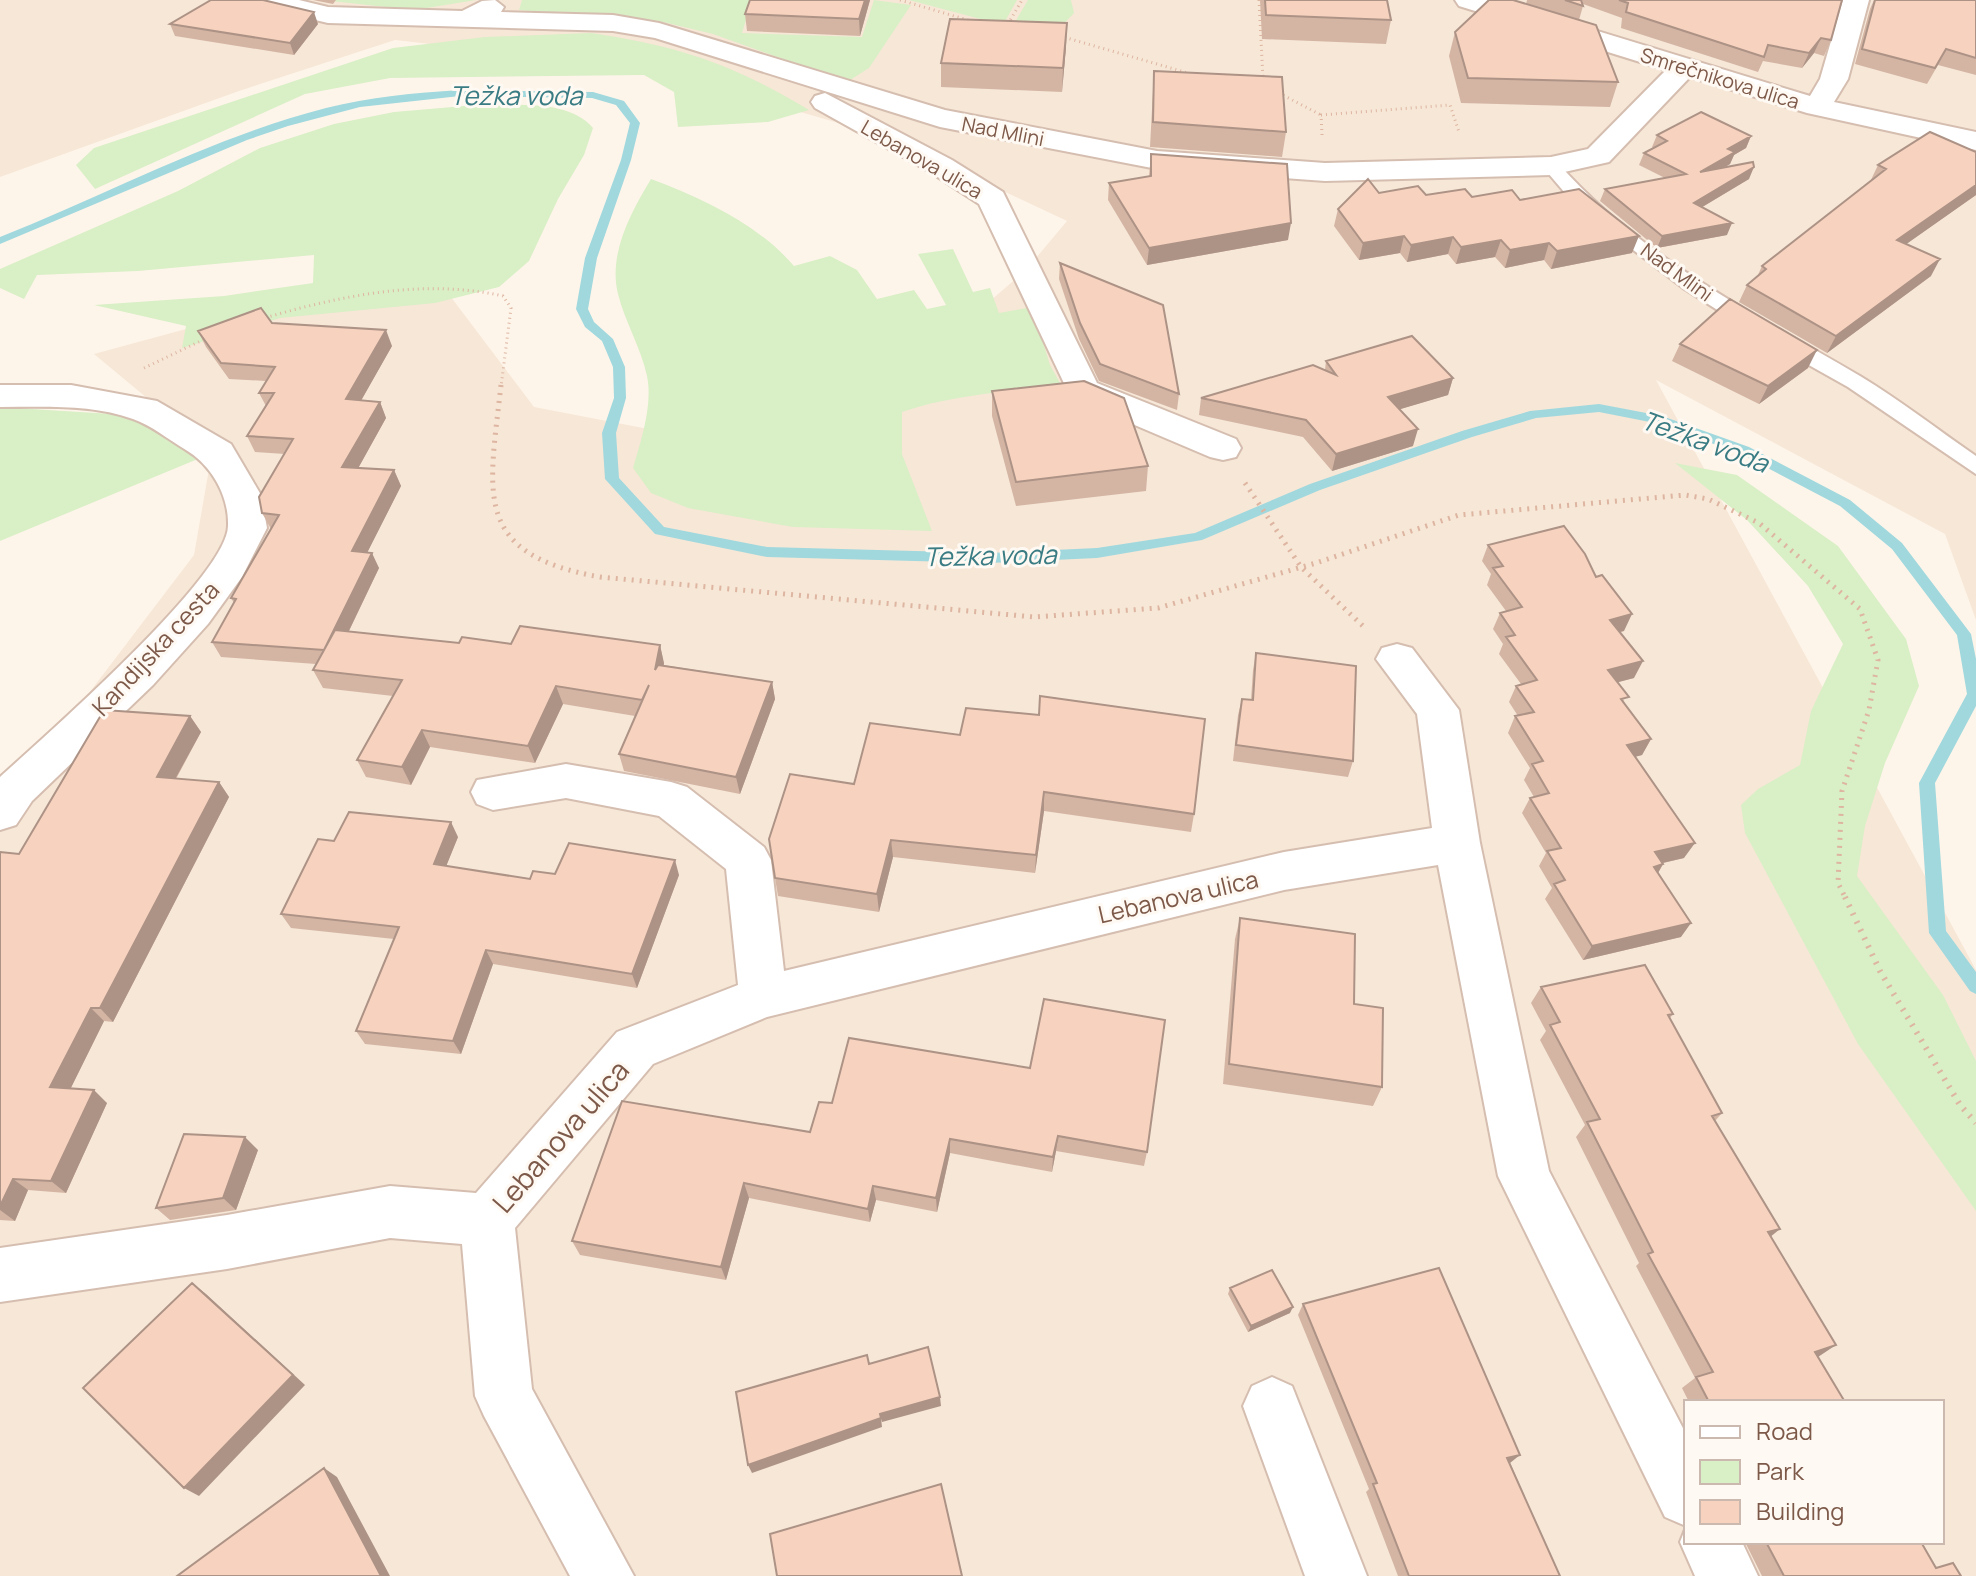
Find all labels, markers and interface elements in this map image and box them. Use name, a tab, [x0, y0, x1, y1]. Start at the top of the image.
street label: Smrečnikova ulica	[1637, 41, 1803, 115]
water label: Težka voda	[450, 77, 584, 113]
street label: Nad Mlini	[960, 110, 1046, 152]
street label: Lebanova ulica	[856, 113, 988, 205]
street label: Nad Mlini	[1635, 237, 1719, 307]
water label: Težka voda	[1636, 401, 1775, 481]
water label: Težka voda	[923, 536, 1058, 574]
street label: Kandijska cesta	[84, 574, 226, 722]
street label: Lebanova ulica	[1095, 862, 1261, 930]
street label: Lebanova ulica	[483, 1052, 637, 1220]
legend	[1684, 1400, 1944, 1544]
text: Road	[1756, 1414, 1813, 1447]
text: Park	[1756, 1454, 1805, 1487]
text: Building	[1756, 1494, 1844, 1527]

